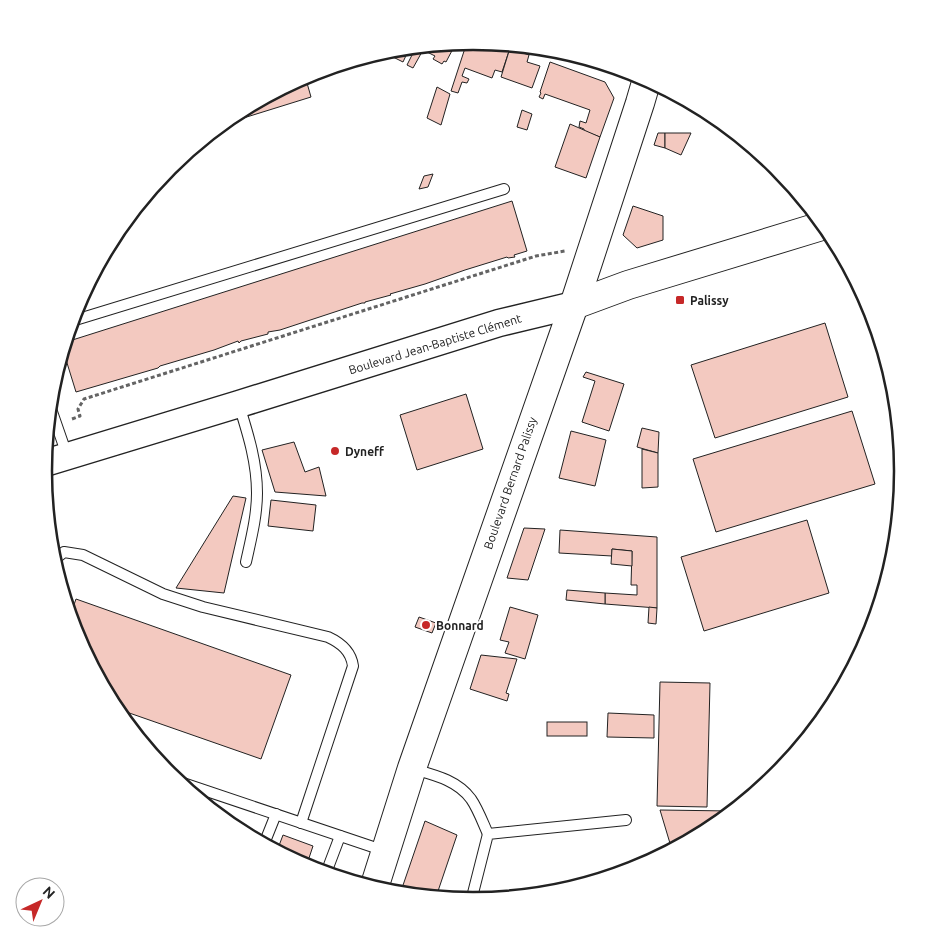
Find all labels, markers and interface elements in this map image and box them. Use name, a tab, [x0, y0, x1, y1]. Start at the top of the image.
marker: Palissy	[674, 294, 686, 306]
place label: Palissy	[690, 294, 729, 307]
street label: Boulevard Jean-Baptiste Clément	[347, 311, 523, 377]
street label: Boulevard Bernard Palissy	[481, 415, 539, 551]
marker: Dyneff	[329, 445, 341, 457]
place label: Dyneff	[345, 445, 384, 458]
marker: Bonnard	[420, 619, 432, 631]
place label: Bonnard	[436, 619, 484, 632]
north arrow	[15, 877, 65, 927]
text: N	[40, 883, 58, 902]

